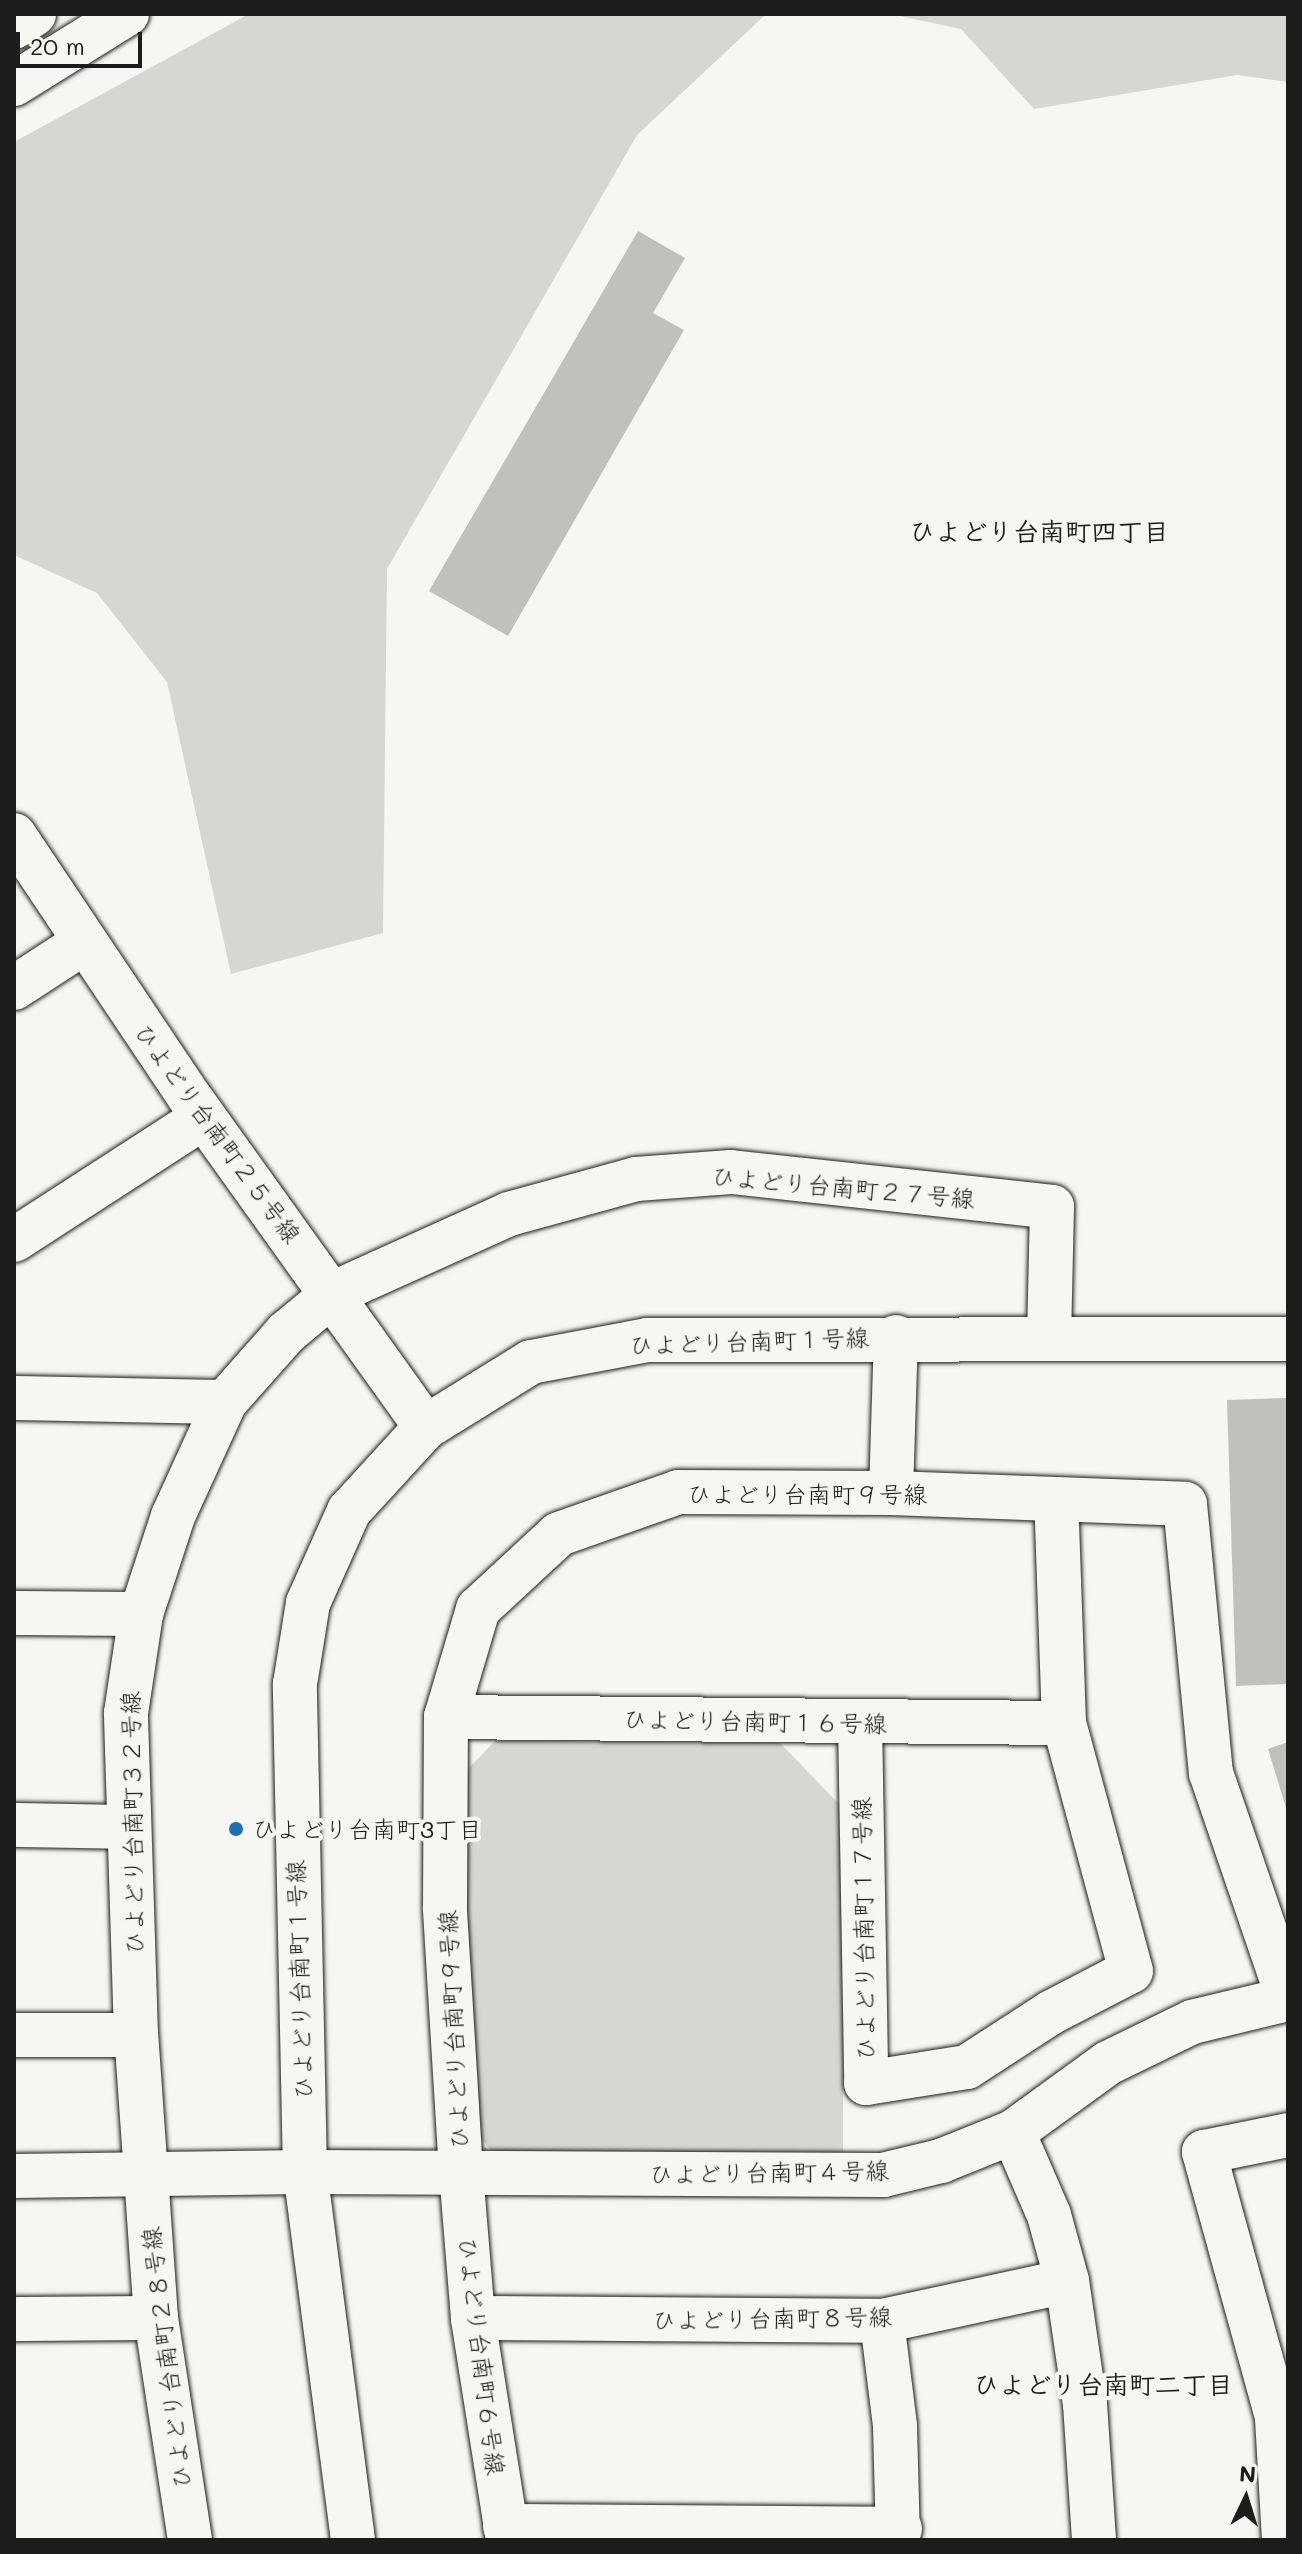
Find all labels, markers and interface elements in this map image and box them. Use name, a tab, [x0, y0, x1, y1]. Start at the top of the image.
scale bar	[20, 16, 146, 66]
text: 20 m	[30, 30, 85, 61]
district label: ひよどり台南町四丁目	[909, 516, 1169, 548]
street label: ひよどり台南町２５号線	[129, 1018, 307, 1248]
street label: ひよどり台南町２７号線	[710, 1161, 976, 1213]
street label: ひよどり台南町１号線	[629, 1322, 869, 1360]
street label: ひよどり台南町９号線	[687, 1480, 927, 1508]
street label: ひよどり台南町３２号線	[115, 1691, 149, 1955]
street label: ひよどり台南町１６号線	[623, 1704, 887, 1738]
street label: ひよどり台南町１７号線	[846, 1797, 880, 2061]
place label: ひよどり台南町3丁目	[252, 1815, 482, 1843]
marker: ひよどり台南町3丁目	[227, 1820, 245, 1838]
street label: ひよどり台南町１号線	[280, 1860, 318, 2100]
street label: ひよどり台南町９号線	[432, 1909, 474, 2151]
street label: ひよどり台南町４号線	[649, 2156, 889, 2188]
street label: ひよどり台南町２８号線	[136, 2225, 196, 2491]
street label: ひよどり台南町６号線	[453, 2235, 511, 2477]
street label: ひよどり台南町８号線	[652, 2302, 892, 2334]
district label: ひよどり台南町二丁目	[973, 2369, 1233, 2401]
north arrow	[1206, 2458, 1286, 2538]
text: N	[1238, 2459, 1257, 2489]

